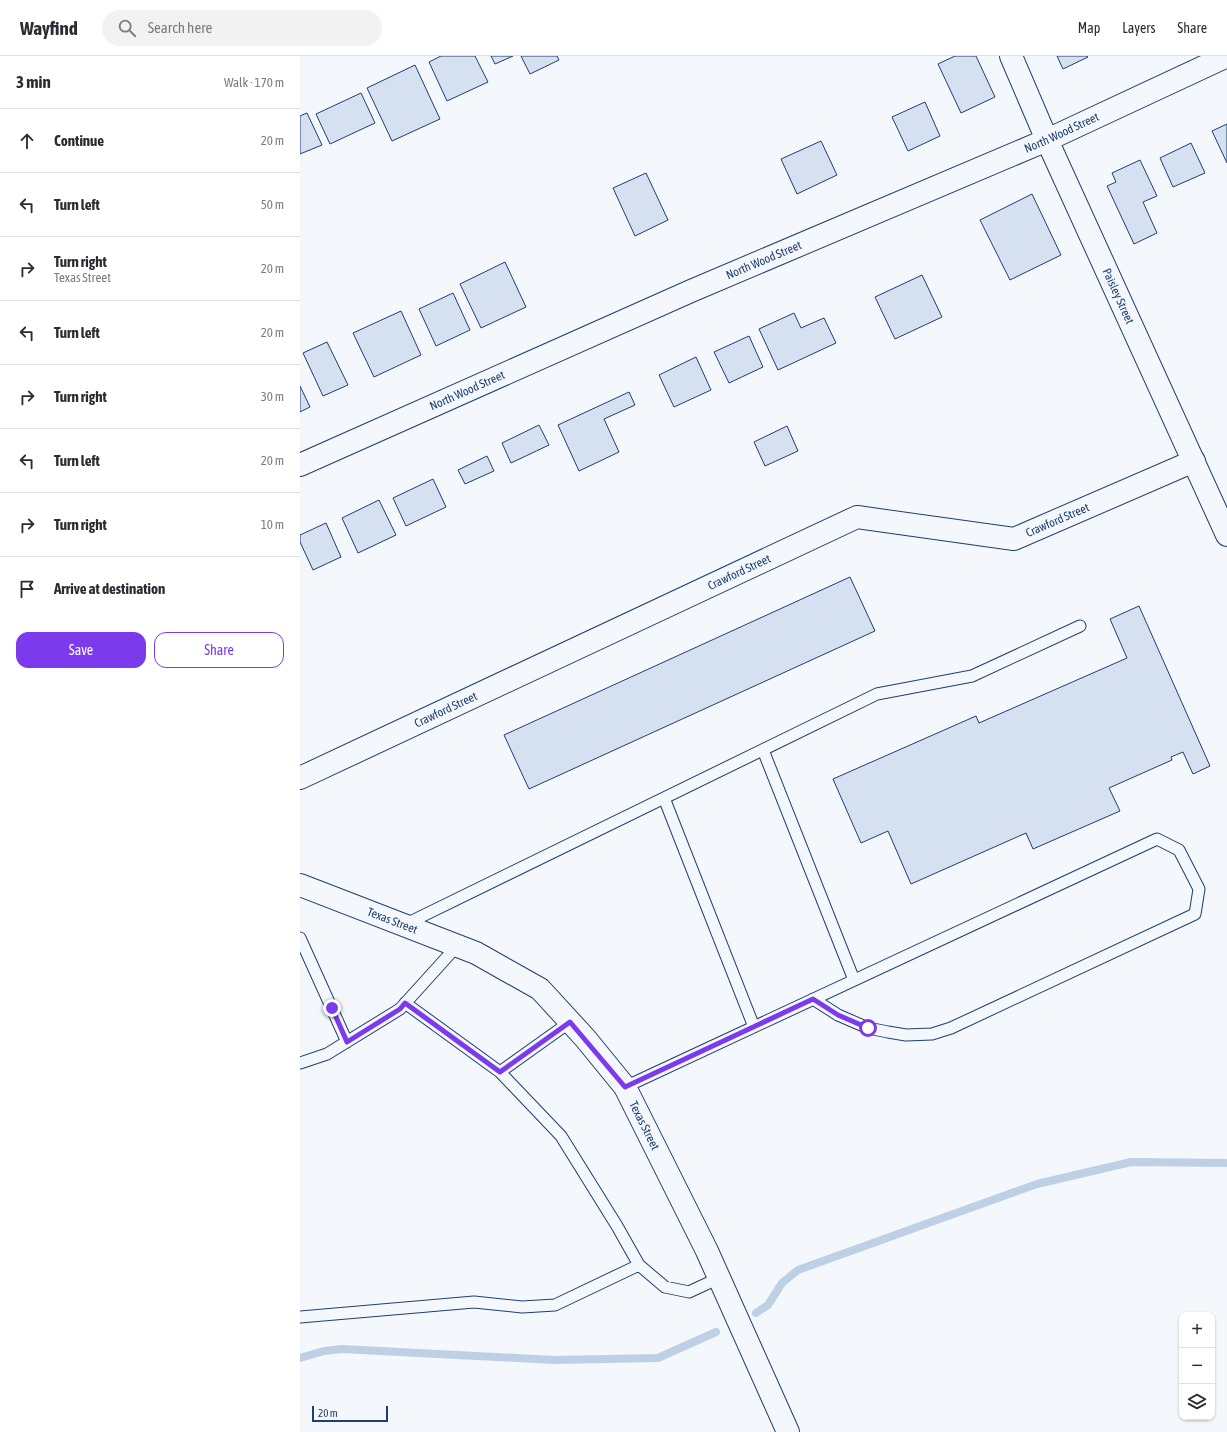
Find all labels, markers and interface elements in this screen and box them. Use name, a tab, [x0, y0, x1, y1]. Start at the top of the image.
search box	[102, 10, 382, 46]
text: Wayfind	[20, 17, 78, 39]
icon: search	[116, 17, 138, 39]
text: Search here	[148, 19, 212, 36]
text: Map	[1078, 20, 1100, 36]
text: Layers	[1122, 20, 1155, 36]
text: Share	[1177, 20, 1207, 36]
text: 3 min	[16, 72, 51, 92]
text: Walk · 170 m	[224, 75, 284, 90]
street label: North Wood Street	[1022, 110, 1102, 156]
icon: ahead	[16, 130, 38, 152]
text: Continue	[54, 132, 104, 149]
text: 20 m	[261, 133, 284, 148]
icon: left	[16, 194, 38, 216]
text: Turn left	[54, 196, 100, 213]
text: 50 m	[261, 197, 284, 212]
street label: North Wood Street	[724, 238, 804, 282]
text: Turn right	[54, 253, 107, 270]
icon: right	[16, 258, 38, 280]
text: 20 m	[261, 261, 284, 276]
street label: Paisley Street	[1099, 266, 1137, 327]
text: Texas Street	[54, 270, 111, 285]
icon: left	[16, 322, 38, 344]
text: Turn left	[54, 324, 100, 341]
text: 20 m	[261, 325, 284, 340]
street label: North Wood Street	[428, 368, 507, 413]
icon: right	[16, 386, 38, 408]
text: Turn right	[54, 388, 107, 405]
text: 30 m	[261, 389, 284, 404]
icon: left	[16, 450, 38, 472]
text: Turn left	[54, 452, 100, 469]
text: 20 m	[261, 453, 284, 468]
street label: Crawford Street	[1024, 500, 1092, 540]
icon: right	[16, 514, 38, 536]
text: Turn right	[54, 516, 107, 533]
text: 10 m	[261, 517, 284, 532]
street label: Crawford Street	[706, 551, 773, 593]
icon: arrive	[16, 578, 38, 600]
text: Arrive at destination	[54, 580, 165, 597]
button: Save	[16, 632, 146, 668]
button: Share	[154, 632, 284, 668]
street label: Crawford Street	[412, 689, 480, 730]
street label: Texas Street	[365, 905, 420, 937]
route end	[323, 999, 341, 1017]
route start	[859, 1019, 877, 1037]
street label: Texas Street	[626, 1099, 663, 1153]
map controls	[1179, 1312, 1215, 1420]
button: +	[1179, 1312, 1215, 1348]
button: −	[1179, 1348, 1215, 1384]
button: layers	[1179, 1384, 1215, 1420]
scale bar	[312, 1404, 388, 1423]
text: 20 m	[318, 1407, 338, 1419]

